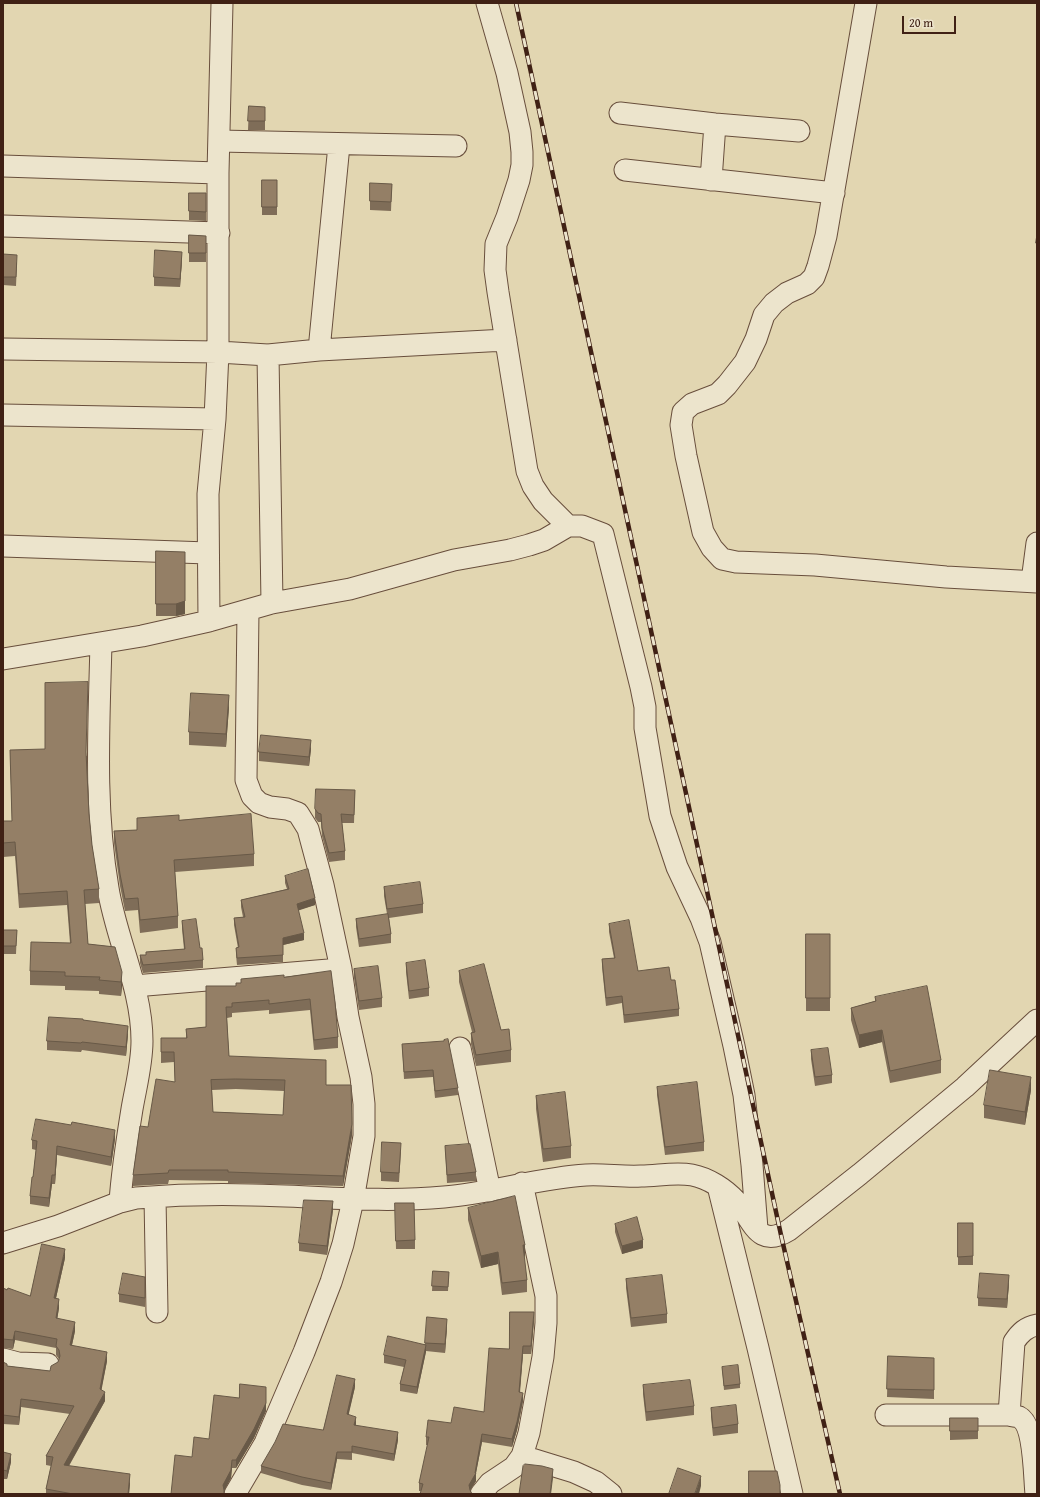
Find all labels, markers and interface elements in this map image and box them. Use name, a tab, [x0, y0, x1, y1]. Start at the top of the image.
scale bar	[904, 8, 958, 34]
text: 20 m	[909, 14, 933, 31]

